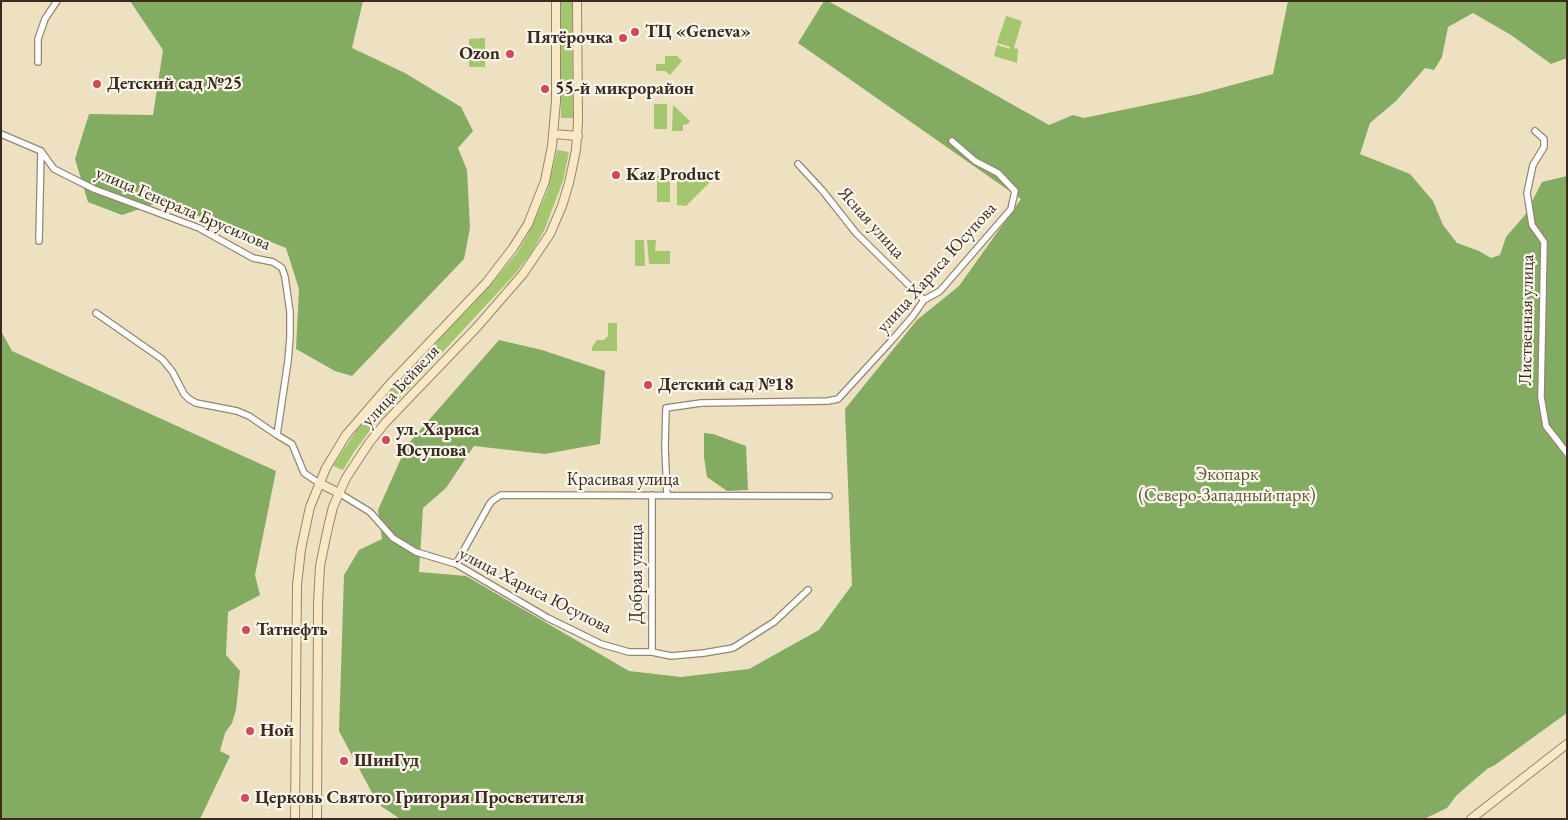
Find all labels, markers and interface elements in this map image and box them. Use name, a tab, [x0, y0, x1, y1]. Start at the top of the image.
place label: ТЦ «Geneva»	[645, 21, 751, 43]
marker: ТЦ «Geneva»	[629, 26, 641, 38]
place label: Пятёрочка	[527, 27, 613, 49]
marker: Пятёрочка	[617, 32, 629, 44]
place label: Ozon	[459, 43, 500, 65]
marker: Ozon	[504, 48, 516, 60]
place label: Детский сад №25	[107, 73, 242, 95]
marker: Детский сад №25	[91, 78, 103, 90]
place label: 55-й микрорайон	[555, 78, 694, 100]
marker: 55-й микрорайон	[539, 83, 551, 95]
street label: улица Генерала Брусилова	[92, 162, 274, 256]
place label: Kaz Product	[626, 164, 720, 186]
marker: Kaz Product	[610, 169, 622, 181]
street label: Ясная улица	[833, 183, 909, 263]
street label: улица Хариса Юсупова	[873, 198, 1001, 338]
street label: Лиственная улица	[1515, 254, 1539, 386]
street label: улица Бейвеля	[358, 341, 444, 431]
place label: Детский сaд №18	[658, 374, 794, 396]
marker: Детский сaд №18	[642, 379, 654, 391]
place label: ул. Хариса Юсупова	[396, 419, 479, 462]
marker: ул. Хариса Юсупова	[380, 434, 392, 446]
park label: Экопарк (Северо-Западный парк)	[1138, 464, 1316, 506]
street label: Красивая улица	[566, 469, 680, 491]
street label: Добрая улица	[626, 524, 648, 624]
street label: улица Хариса Юсупова	[455, 543, 615, 639]
place label: Татнефть	[256, 619, 328, 641]
marker: Татнефть	[240, 624, 252, 636]
place label: Ной	[260, 720, 294, 742]
marker: Ной	[244, 725, 256, 737]
place label: ШинГуд	[354, 750, 419, 772]
marker: ШинГуд	[338, 755, 350, 767]
place label: Церковь Святого Григория Просветителя	[255, 787, 584, 809]
marker: Церковь Святого Григория Просветителя	[239, 792, 251, 804]

